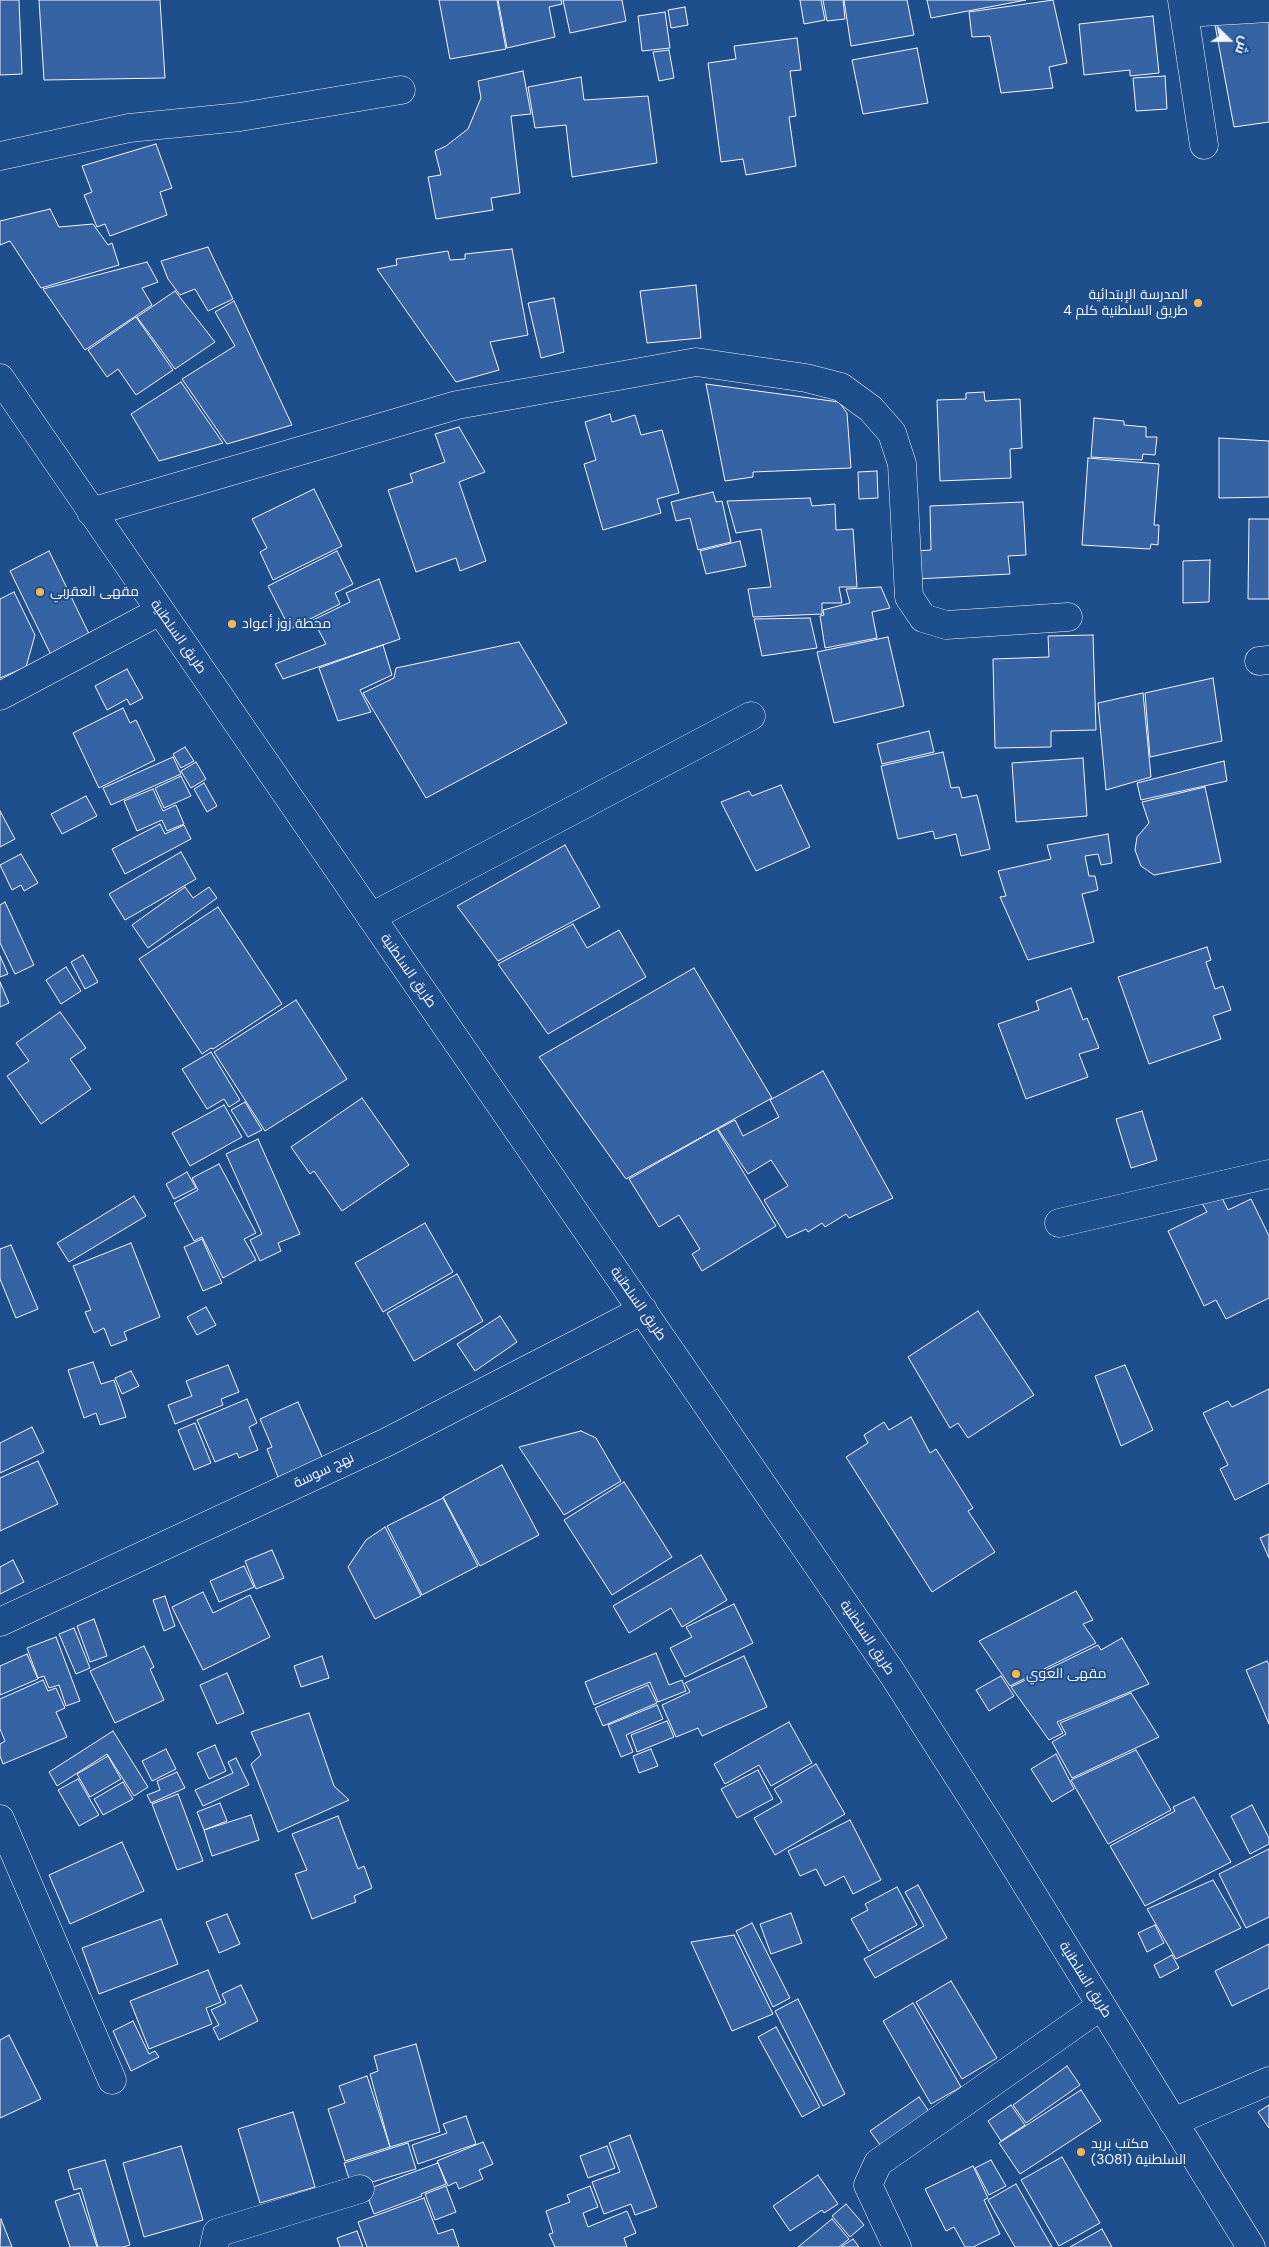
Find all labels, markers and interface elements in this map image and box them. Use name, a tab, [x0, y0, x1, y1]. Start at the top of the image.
north arrow	[1204, 15, 1254, 65]
text: ش	[1231, 34, 1255, 57]
place label: المدرسة الإبتدائية طريق السلطنية كلم 4	[1063, 287, 1188, 320]
marker: المدرسة الإبتدائية طريق السلطنية كلم 4	[1192, 297, 1204, 309]
place label: مقهى العقربي	[50, 584, 139, 600]
marker: مقهى العقربي	[34, 586, 46, 598]
street label: طريق السلطنية	[146, 597, 210, 677]
place label: محطة زوز أعواد	[242, 616, 331, 632]
marker: محطة زوز أعواد	[226, 618, 238, 630]
street label: طريق السلطنية	[376, 931, 440, 1011]
street label: طريق السلطنية	[606, 1264, 670, 1344]
street label: نهج سوسة	[291, 1450, 357, 1492]
street label: طريق السلطنية	[836, 1597, 898, 1679]
place label: مقهى العوي	[1026, 1666, 1106, 1682]
marker: مقهى العوي	[1010, 1668, 1022, 1680]
street label: طريق السلطنية	[1055, 1939, 1115, 2021]
place label: مكتب بريد السلطنية (3081)	[1091, 2136, 1186, 2168]
marker: مكتب بريد السلطنية (3081)	[1075, 2146, 1087, 2158]

